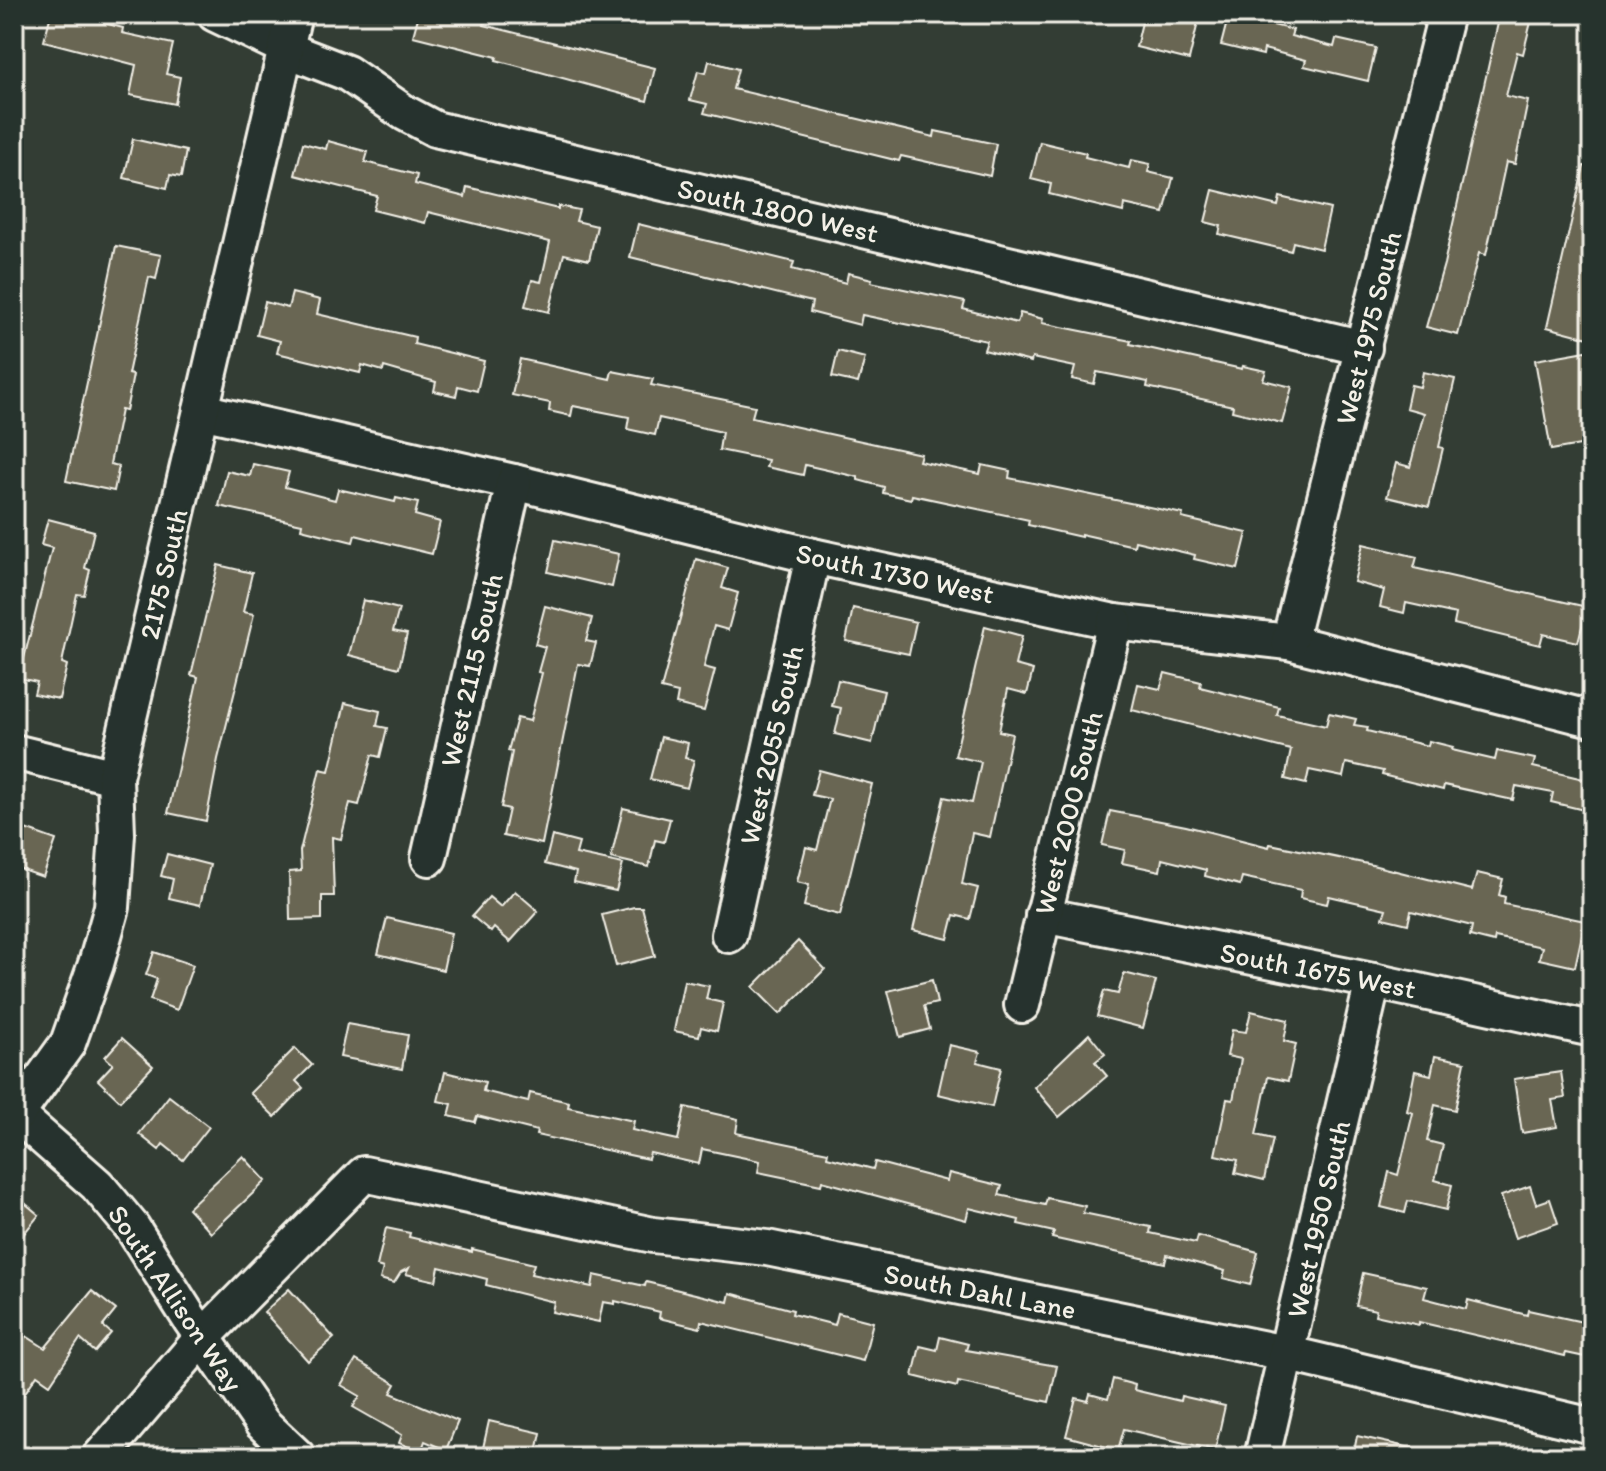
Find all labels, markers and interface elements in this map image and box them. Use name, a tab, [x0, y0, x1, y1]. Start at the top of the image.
street label: South 1800 West	[674, 170, 882, 250]
street label: West 1975 South	[1328, 228, 1408, 428]
street label: 2175 South	[131, 505, 195, 643]
street label: South 1730 West	[793, 535, 997, 611]
street label: West 2115 South	[432, 570, 510, 770]
street label: West 2055 South	[732, 642, 810, 848]
street label: West 2000 South	[1026, 708, 1110, 918]
street label: South 1675 West	[1217, 934, 1419, 1006]
street label: West 1950 South	[1279, 1117, 1357, 1321]
street label: South Allison Way	[101, 1198, 251, 1398]
street label: South Dahl Lane	[881, 1256, 1079, 1326]

